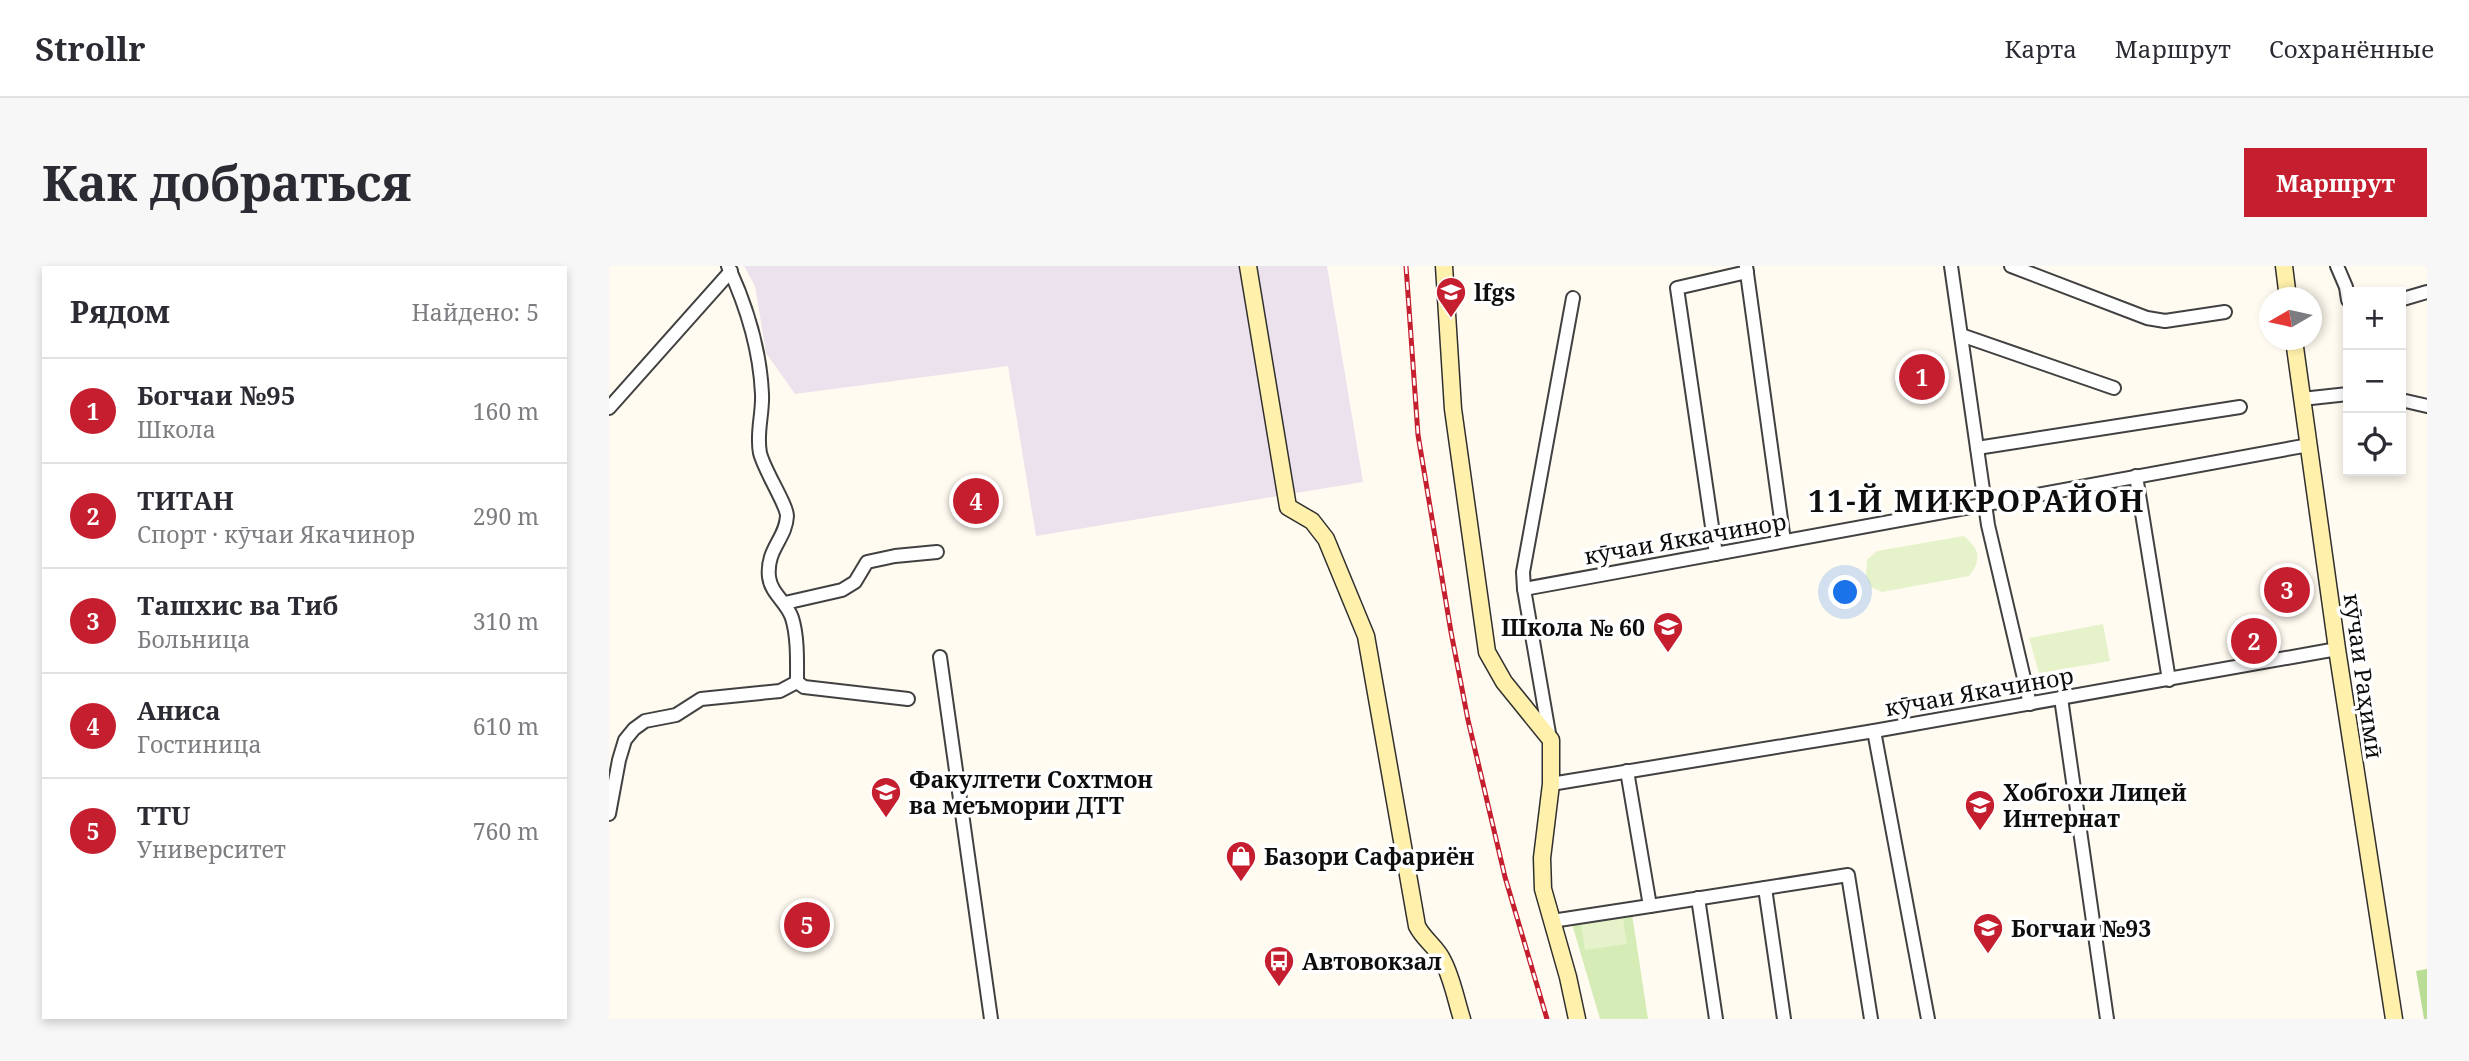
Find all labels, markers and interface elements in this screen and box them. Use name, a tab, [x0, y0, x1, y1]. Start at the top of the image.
text: Strollr	[35, 26, 145, 71]
text: Карта	[2005, 32, 2077, 65]
text: Маршрут	[2115, 32, 2231, 65]
text: Сохранённые	[2269, 32, 2434, 65]
button: Маршрут	[2244, 148, 2427, 217]
text: Как добраться	[42, 149, 411, 215]
school or university icon: lfgs	[1434, 275, 1468, 319]
place label: lfgs	[1474, 276, 1515, 308]
north arrow	[2259, 287, 2322, 350]
map controls	[2343, 287, 2406, 476]
button: +	[2343, 287, 2406, 350]
text: Рядом	[70, 291, 170, 332]
text: Найдено: 5	[411, 296, 539, 328]
button: −	[2343, 350, 2406, 413]
pin: 1	[1899, 351, 1945, 403]
text: Богчаи №95	[137, 377, 295, 413]
text: 1	[87, 395, 100, 427]
text: 160 m	[473, 395, 539, 427]
text: Школа	[137, 413, 216, 445]
button: locate	[2343, 413, 2406, 476]
pin: 4	[953, 475, 999, 527]
district label: 11-Й МИКРОРАЙОН	[1808, 480, 2146, 521]
text: ТИТАН	[137, 482, 234, 518]
text: 2	[87, 500, 100, 532]
text: 290 m	[473, 500, 539, 532]
street label: кӯчаи Яккачинор	[1581, 504, 1789, 572]
text: Спорт · кӯчаи Якачинор	[137, 518, 415, 550]
pin: 3	[2264, 564, 2310, 616]
your location	[1828, 575, 1862, 609]
text: Ташхис ва Тиб	[137, 587, 338, 623]
street label: кӯчаи Раҳимӣ	[2337, 591, 2391, 761]
text: 3	[87, 605, 100, 637]
text: 310 m	[473, 605, 539, 637]
school or university icon: Школа № 60	[1651, 610, 1685, 654]
place label: Школа № 60	[1501, 611, 1645, 643]
pin: 2	[2231, 615, 2277, 667]
text: Больница	[137, 623, 250, 655]
street label: кӯчаи Якачинор	[1882, 659, 2076, 723]
text: Аниса	[137, 692, 221, 728]
text: 4	[87, 710, 100, 742]
text: 610 m	[473, 710, 539, 742]
text: Гостиница	[137, 728, 262, 760]
place label: Факултети Сохтмон ва меъмории ДТТ	[909, 763, 1153, 821]
school or university icon: Факултети Сохтмон ва меъмории ДТТ	[869, 775, 903, 819]
place label: Хобгохи Лицей Интернат	[2003, 776, 2187, 834]
school or university icon: Хобгохи Лицей Интернат	[1963, 788, 1997, 832]
text: TTU	[137, 797, 190, 833]
text: 5	[87, 815, 100, 847]
text: 760 m	[473, 815, 539, 847]
text: Университет	[137, 833, 286, 865]
shop icon: Базори Сафариён	[1224, 839, 1258, 883]
place label: Базори Сафариён	[1264, 840, 1475, 872]
pin: 5	[784, 899, 830, 951]
school or university icon: Богчаи №93	[1971, 911, 2005, 955]
place label: Богчаи №93	[2011, 912, 2151, 944]
bus stop icon: Автовокзал	[1262, 944, 1296, 988]
place label: Автовокзал	[1302, 945, 1442, 977]

